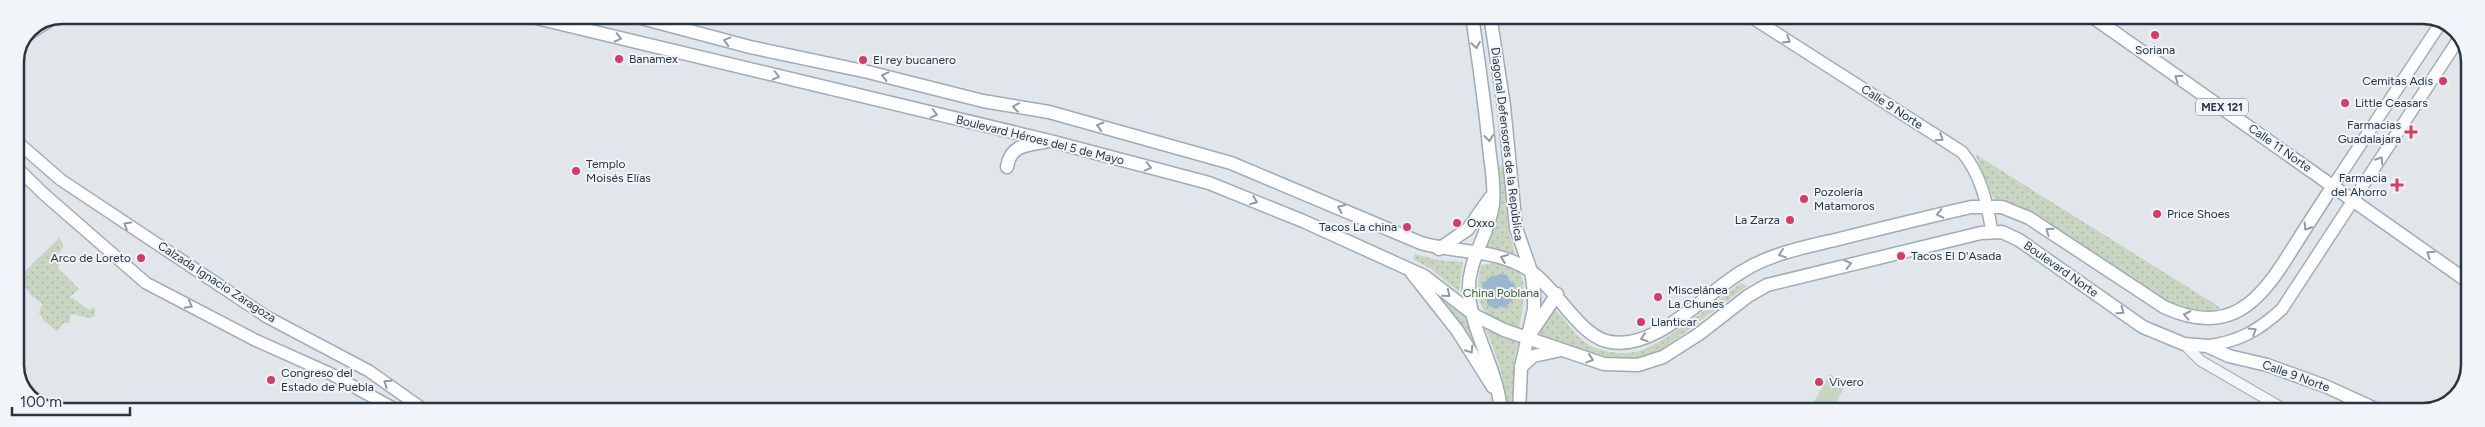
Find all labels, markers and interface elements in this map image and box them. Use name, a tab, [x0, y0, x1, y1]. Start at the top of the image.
marker: Soriana	[2149, 29, 2161, 41]
one-way arrow	[614, 32, 623, 43]
one-way arrow	[1781, 33, 1790, 43]
one-way arrow	[723, 36, 731, 46]
one-way arrow	[1470, 42, 1481, 50]
place label: Soriana	[2135, 43, 2175, 57]
street label: Diagonal Defensores de la República	[1488, 46, 1526, 242]
place label: Banamex	[629, 52, 678, 66]
marker: Banamex	[613, 53, 625, 65]
place label: El rey bucanero	[873, 53, 956, 67]
marker: El rey bucanero	[857, 54, 869, 66]
one-way arrow	[772, 70, 781, 81]
one-way arrow	[881, 71, 890, 82]
one-way arrow	[2174, 74, 2183, 84]
place label: Cemitas Adis	[2362, 74, 2433, 88]
marker: Cemitas Adis	[2437, 75, 2449, 87]
street label: Calle 9 Norte	[1859, 82, 1926, 132]
place label: Little Ceasars	[2355, 96, 2428, 110]
marker: Little Ceasars	[2339, 97, 2351, 109]
road number: MEX 121	[2196, 98, 2248, 115]
one-way arrow	[1012, 102, 1020, 113]
one-way arrow	[930, 108, 939, 119]
street label: Boulevard Héroes del 5 de Mayo	[954, 112, 1126, 168]
place label: Farmacias Guadalajara	[2338, 118, 2401, 146]
one-way arrow	[1095, 121, 1104, 132]
street label: Calle 11 Norte	[2246, 121, 2315, 175]
marker: Farmacias Guadalajara	[2405, 126, 2417, 138]
one-way arrow	[1934, 132, 1944, 141]
one-way arrow	[1483, 135, 1494, 143]
one-way arrow	[2374, 156, 2383, 165]
place label: Templo Moisés Elías	[586, 157, 651, 185]
one-way arrow	[1144, 161, 1152, 171]
marker: Templo Moisés Elías	[570, 165, 582, 177]
place label: Farmacia del Ahorro	[2331, 171, 2387, 199]
marker: Farmacia del Ahorro	[2391, 179, 2403, 191]
place label: Pozolería Matamoros	[1814, 185, 1875, 213]
marker: Pozolería Matamoros	[1798, 193, 1810, 205]
one-way arrow	[1249, 194, 1258, 205]
one-way arrow	[1337, 203, 1346, 214]
place label: Price Shoes	[2167, 207, 2230, 221]
one-way arrow	[1935, 208, 1944, 219]
marker: Price Shoes	[2151, 208, 2163, 220]
place label: La Zarza	[1735, 213, 1780, 227]
marker: La Zarza	[1784, 214, 1796, 226]
place label: Oxxo	[1467, 216, 1495, 230]
marker: Oxxo	[1451, 217, 1463, 229]
place label: Tacos La china	[1319, 220, 1397, 234]
one-way arrow	[124, 221, 133, 231]
marker: Tacos La china	[1401, 221, 1413, 233]
one-way arrow	[2303, 221, 2313, 230]
one-way arrow	[2045, 228, 2055, 237]
street label: Boulevard Norte	[2021, 238, 2101, 300]
street label: Calzada Ignacio Zaragoza	[155, 239, 279, 325]
one-way arrow	[1778, 248, 1787, 258]
place label: Tacos El D'Asada	[1911, 249, 2001, 263]
marker: Tacos El D'Asada	[1895, 250, 1907, 262]
place label: Arco de Loreto	[51, 251, 131, 265]
one-way arrow	[2426, 251, 2436, 260]
marker: Arco de Loreto	[135, 252, 147, 264]
one-way arrow	[1500, 253, 1509, 264]
one-way arrow	[1843, 259, 1852, 270]
place label: Miscelánea La Chunes	[1668, 283, 1728, 311]
park label: China Poblana	[1463, 286, 1539, 300]
one-way arrow	[1441, 288, 1450, 296]
marker: Miscelánea La Chunes	[1652, 291, 1664, 303]
one-way arrow	[184, 299, 193, 309]
one-way arrow	[2115, 305, 2125, 314]
one-way arrow	[2183, 311, 2191, 321]
place label: Llanticar	[1651, 315, 1697, 329]
marker: Llanticar	[1635, 316, 1647, 328]
one-way arrow	[2248, 328, 2257, 338]
one-way arrow	[1640, 332, 1649, 342]
one-way arrow	[1464, 344, 1473, 354]
one-way arrow	[1586, 353, 1594, 363]
street label: Calle 9 Norte	[2260, 357, 2332, 395]
place label: Congreso del Estado de Puebla	[281, 366, 374, 394]
marker: Congreso del Estado de Puebla	[265, 374, 277, 386]
place label: Vivero	[1829, 375, 1864, 389]
marker: Vivero	[1813, 376, 1825, 388]
one-way arrow	[383, 380, 393, 389]
scale bar	[12, 384, 130, 416]
text: 100 m	[20, 393, 62, 411]

